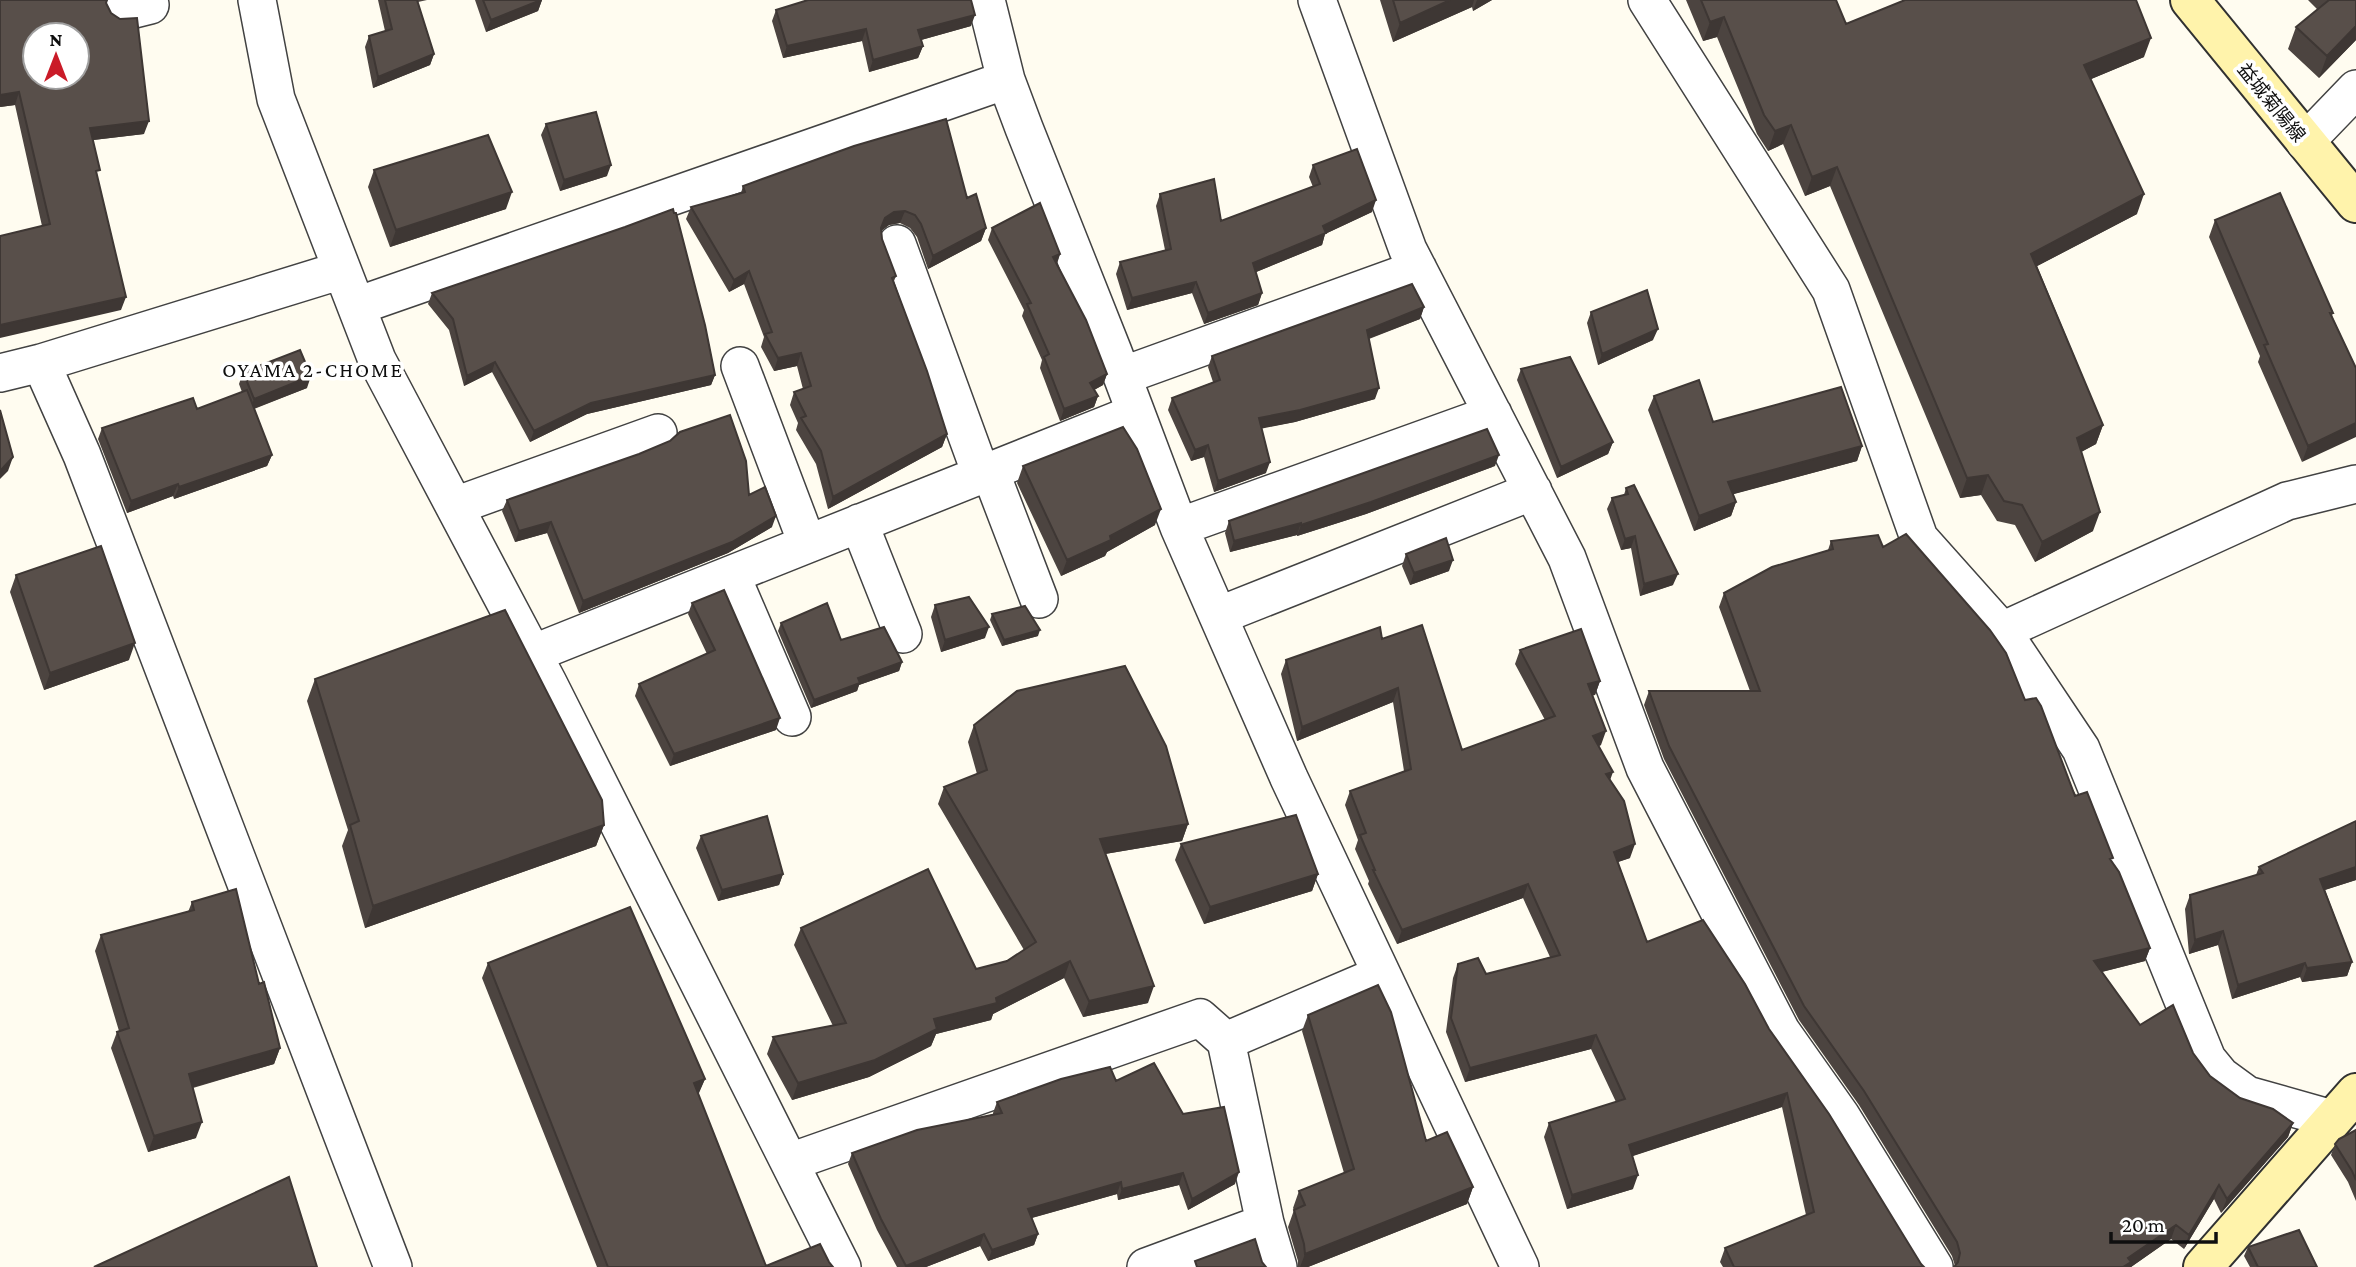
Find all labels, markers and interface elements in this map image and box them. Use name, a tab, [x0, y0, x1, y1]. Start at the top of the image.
north arrow	[21, 21, 91, 91]
text: N	[50, 29, 63, 50]
street label: 益城菊陽線	[2234, 59, 2310, 146]
district label: OYAMA 2-CHOME	[222, 358, 404, 382]
scale bar	[2111, 1200, 2216, 1244]
text: 20 m	[2122, 1213, 2165, 1237]

